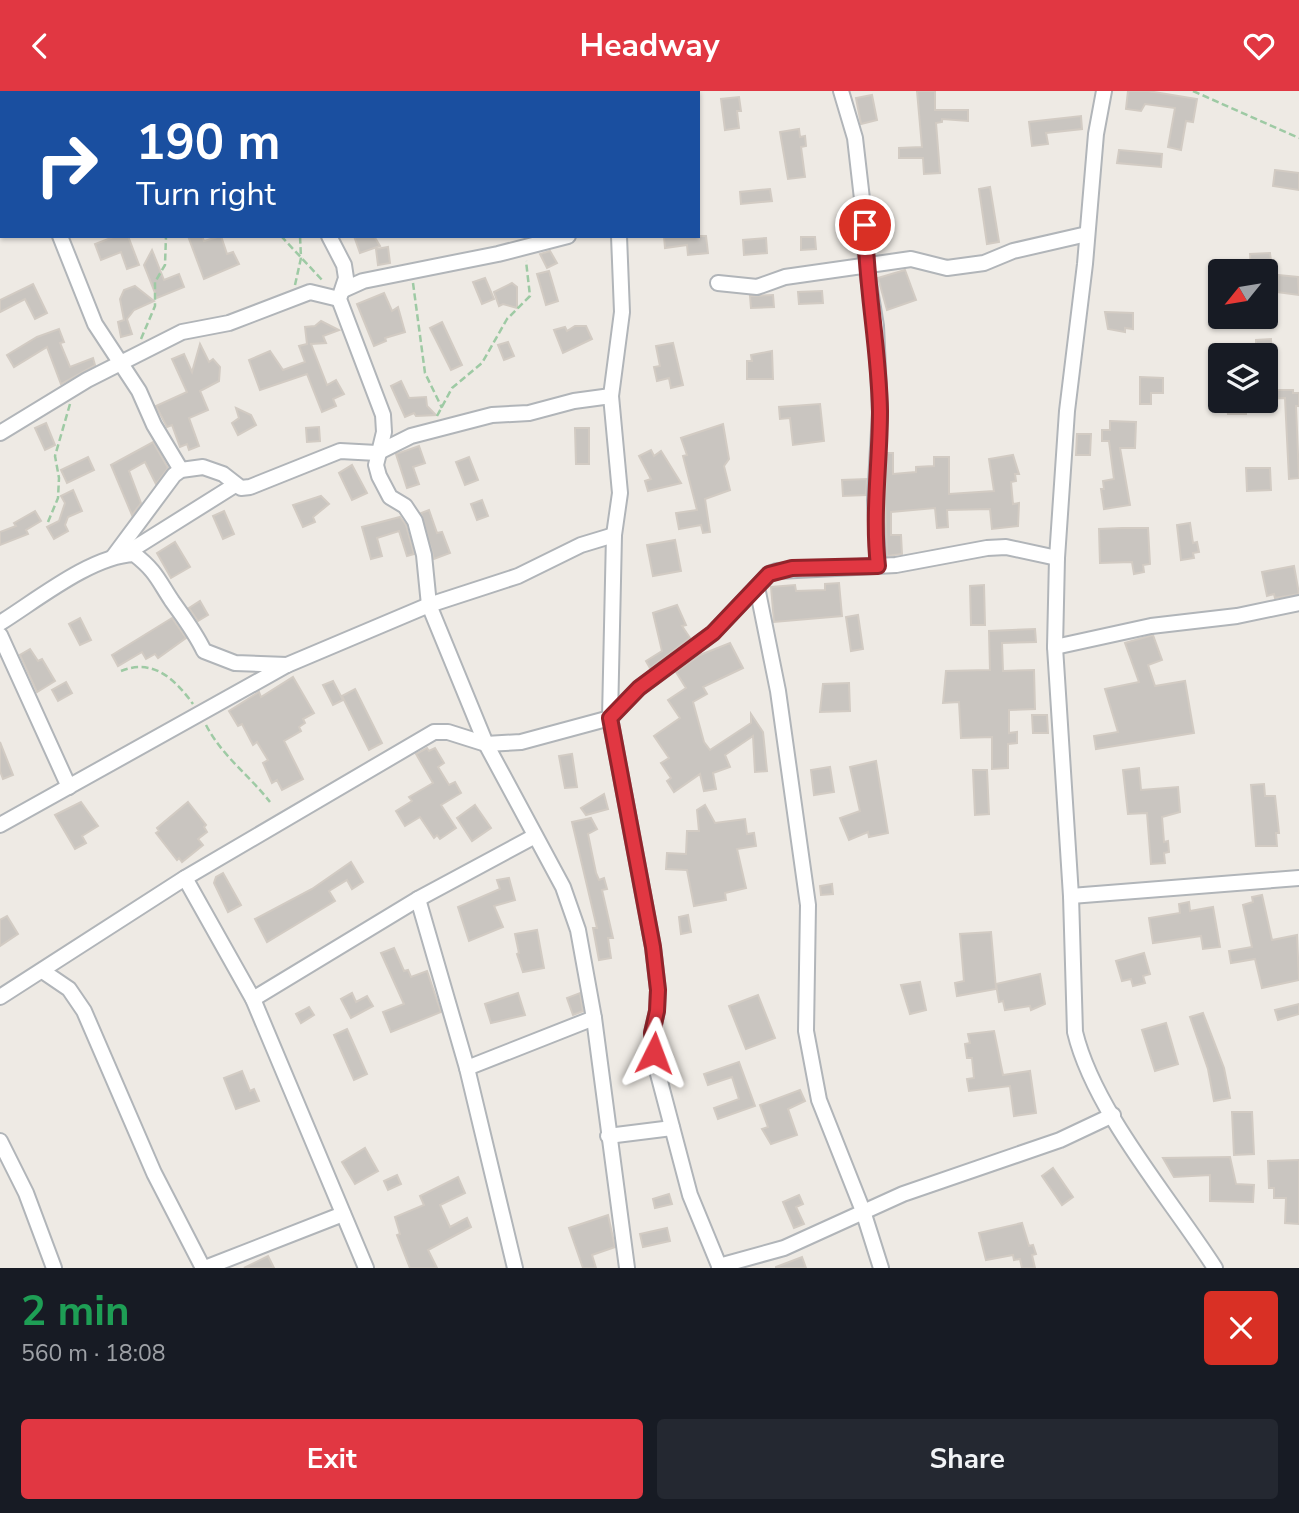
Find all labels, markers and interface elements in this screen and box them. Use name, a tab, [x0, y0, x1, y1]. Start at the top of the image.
text: Headway	[580, 24, 719, 67]
icon: back	[21, 27, 59, 65]
icon: heart	[1240, 27, 1278, 65]
text: 190 m	[136, 109, 280, 176]
icon: right	[21, 119, 112, 210]
text: Turn right	[136, 173, 276, 216]
pin	[835, 195, 895, 255]
icon: arrive	[846, 206, 884, 244]
north arrow	[1208, 259, 1278, 329]
map controls	[1208, 259, 1278, 413]
button: layers	[1208, 343, 1278, 413]
position arrow	[617, 1016, 691, 1090]
text: 2 min	[21, 1283, 130, 1340]
button: close	[1204, 1291, 1278, 1365]
text: 560 m · 18:08	[21, 1338, 166, 1369]
button: Exit	[21, 1419, 643, 1499]
button: Share	[657, 1419, 1278, 1499]

